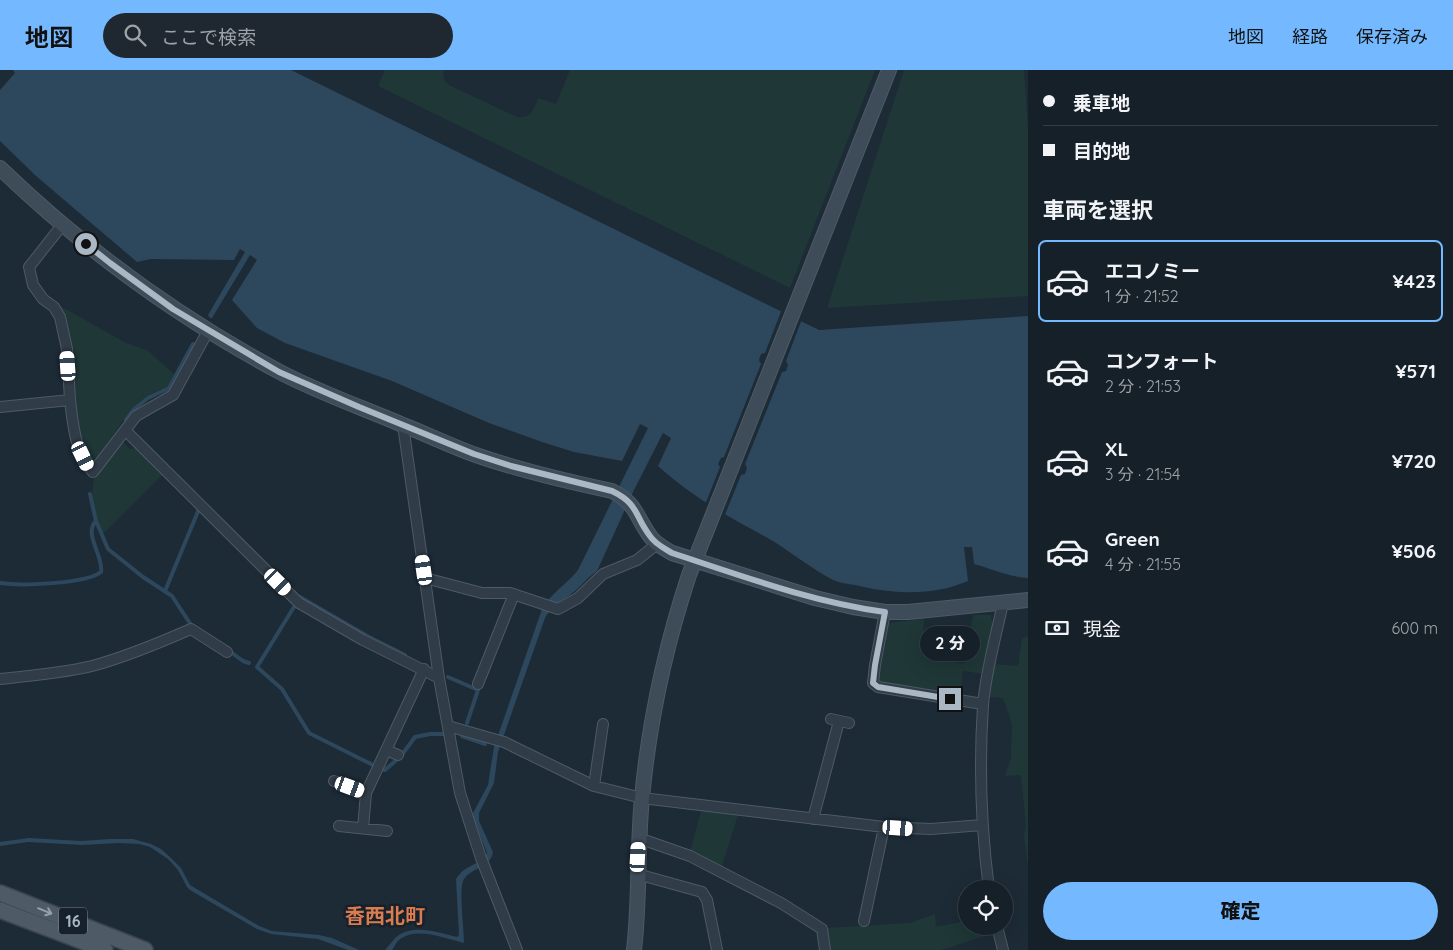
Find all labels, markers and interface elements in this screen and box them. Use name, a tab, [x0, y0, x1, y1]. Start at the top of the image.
search box	[103, 13, 453, 58]
icon: search	[121, 21, 149, 49]
text: 地図	[25, 22, 73, 52]
text: ここで検索	[161, 25, 256, 49]
text: 地図	[1228, 25, 1264, 48]
text: 経路	[1292, 25, 1328, 48]
text: 保存済み	[1356, 25, 1428, 48]
text: 乗車地	[1073, 91, 1130, 115]
text: 目的地	[1073, 139, 1130, 163]
text: 車両を選択	[1043, 196, 1153, 224]
route start	[75, 233, 97, 255]
icon: car	[1045, 259, 1090, 304]
text: エコノミー	[1105, 259, 1200, 283]
text: ¥423	[1392, 269, 1436, 293]
text: 1 分 · 21:52	[1105, 286, 1179, 306]
icon: car	[1045, 349, 1090, 394]
text: コンフォート	[1105, 349, 1218, 373]
car	[59, 351, 76, 381]
text: ¥571	[1395, 359, 1436, 383]
text: 2 分 · 21:53	[1105, 376, 1181, 396]
text: XL	[1105, 437, 1128, 461]
car	[69, 439, 96, 473]
icon: car	[1045, 439, 1090, 484]
text: ¥720	[1392, 449, 1436, 473]
text: 3 分 · 21:54	[1105, 464, 1181, 484]
text: Green	[1105, 527, 1160, 551]
icon: car	[1045, 529, 1090, 574]
text: ¥506	[1392, 539, 1436, 563]
car	[414, 554, 433, 586]
text: 4 分 · 21:55	[1105, 554, 1181, 574]
car	[262, 566, 293, 598]
icon: cash	[1043, 614, 1071, 642]
text: 現金	[1083, 617, 1121, 641]
text: 600 m	[1391, 618, 1438, 638]
callout: 2 分	[920, 626, 980, 662]
text: 2 分	[935, 633, 965, 653]
route end	[939, 688, 961, 710]
car	[333, 775, 366, 799]
car	[882, 819, 913, 837]
car	[629, 842, 646, 872]
map controls	[958, 880, 1013, 935]
button: locate	[958, 880, 1013, 935]
button: 確定	[1043, 882, 1438, 940]
district label: 香西北町	[345, 903, 425, 928]
one-way arrow	[37, 906, 52, 916]
road number: 16	[59, 908, 87, 934]

